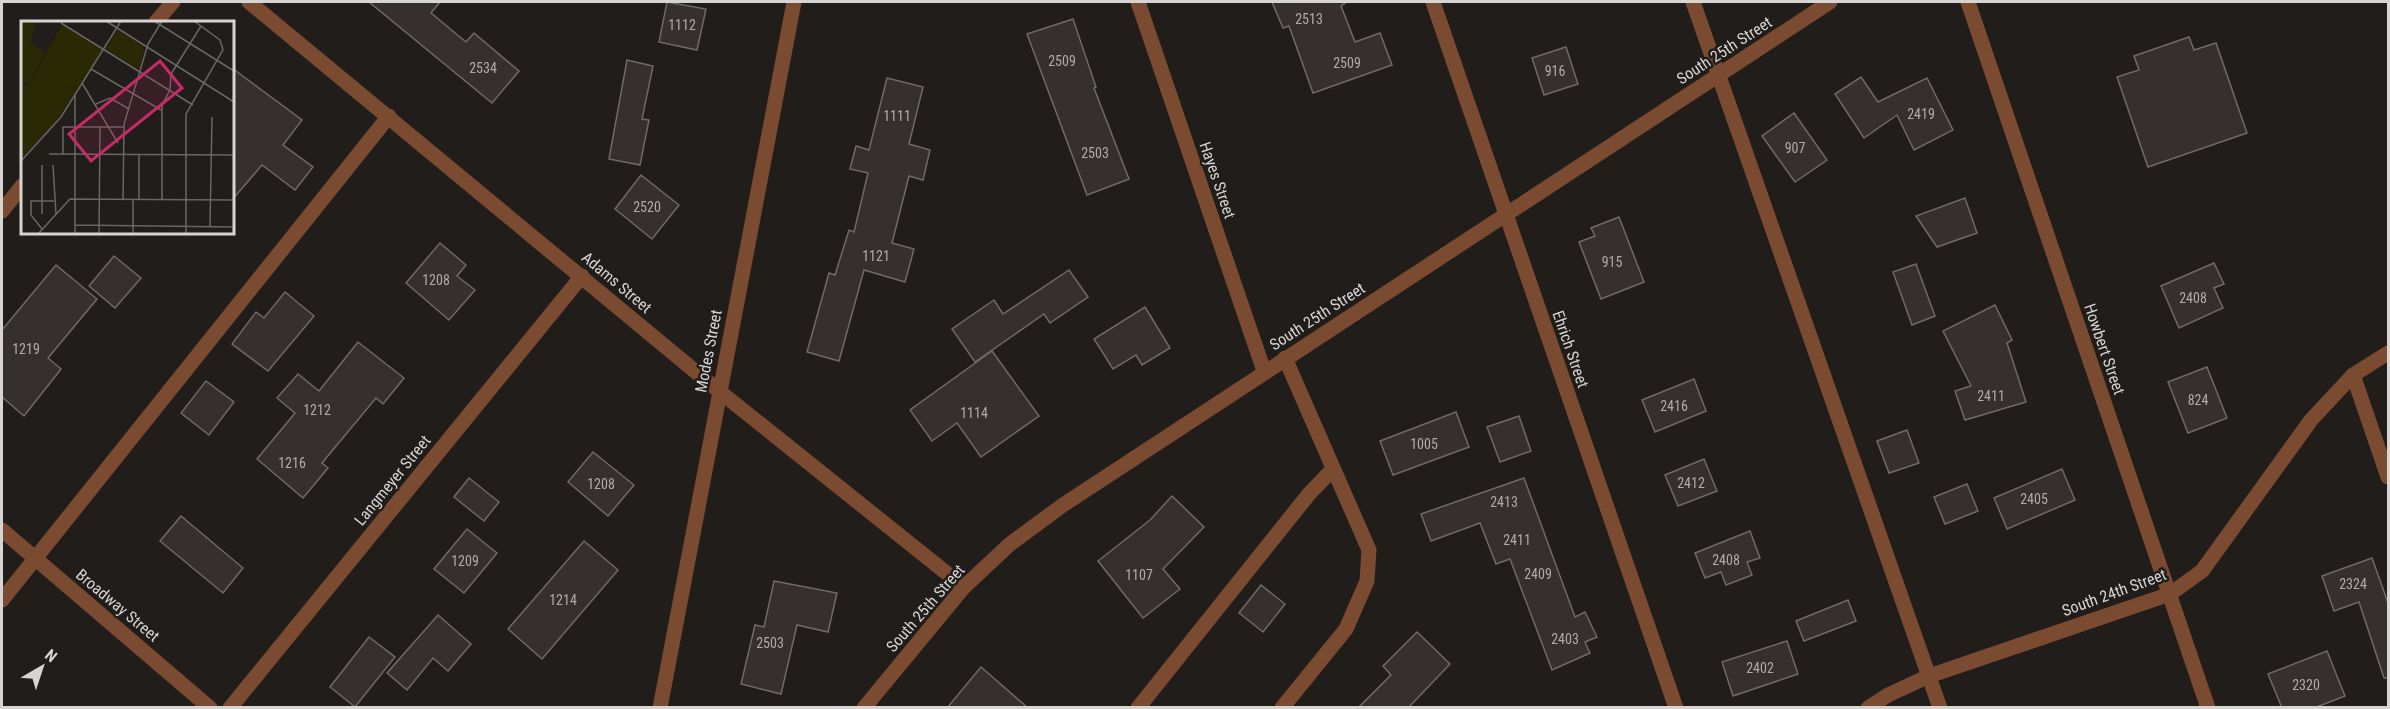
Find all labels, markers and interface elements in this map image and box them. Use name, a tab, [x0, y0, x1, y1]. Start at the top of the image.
house number: 2513	[1295, 11, 1323, 27]
street label: South 25th Street	[1673, 12, 1776, 88]
house number: 1112	[668, 17, 696, 33]
inset map	[21, 21, 234, 234]
house number: 2509	[1048, 53, 1076, 69]
house number: 2509	[1333, 55, 1361, 71]
house number: 2534	[469, 60, 497, 76]
house number: 916	[1545, 63, 1565, 79]
house number: 2419	[1907, 106, 1935, 122]
house number: 1111	[883, 108, 911, 124]
street label: Hayes Street	[1196, 139, 1240, 221]
house number: 907	[1785, 140, 1805, 156]
house number: 2503	[1081, 145, 1109, 161]
house number: 2520	[633, 199, 661, 215]
street label: Adams Street	[578, 248, 656, 317]
house number: 1121	[862, 248, 890, 264]
house number: 915	[1602, 254, 1622, 270]
house number: 1208	[422, 272, 450, 288]
street label: South 25th Street	[1266, 278, 1369, 354]
house number: 2408	[2179, 290, 2207, 306]
street label: Howbert Street	[2080, 301, 2129, 397]
street label: Modes Street	[691, 308, 726, 394]
street label: Ehrich Street	[1548, 308, 1593, 391]
house number: 1219	[12, 341, 40, 357]
house number: 2411	[1977, 388, 2005, 404]
house number: 824	[2188, 392, 2208, 408]
house number: 2416	[1660, 398, 1688, 414]
house number: 1212	[303, 402, 331, 418]
house number: 1114	[960, 405, 988, 421]
street label: Langmeyer Street	[350, 431, 435, 529]
house number: 1005	[1410, 436, 1438, 452]
house number: 1216	[278, 455, 306, 471]
house number: 2412	[1677, 475, 1705, 491]
house number: 1208	[587, 476, 615, 492]
house number: 2405	[2020, 491, 2048, 507]
house number: 2413	[1490, 494, 1518, 510]
house number: 2411	[1503, 532, 1531, 548]
house number: 2408	[1712, 552, 1740, 568]
house number: 1209	[451, 553, 479, 569]
street label: South 25th Street	[882, 561, 969, 656]
street label: Broadway Street	[72, 565, 163, 646]
street label: South 24th Street	[2059, 565, 2169, 620]
house number: 2409	[1524, 566, 1552, 582]
house number: 1107	[1125, 567, 1153, 583]
house number: 2324	[2339, 576, 2367, 592]
house number: 1214	[549, 592, 577, 608]
house number: 2403	[1551, 631, 1579, 647]
house number: 2503	[756, 635, 784, 651]
north arrow	[12, 637, 72, 697]
text: N	[41, 645, 61, 666]
house number: 2402	[1746, 660, 1774, 676]
house number: 2320	[2292, 677, 2320, 693]

